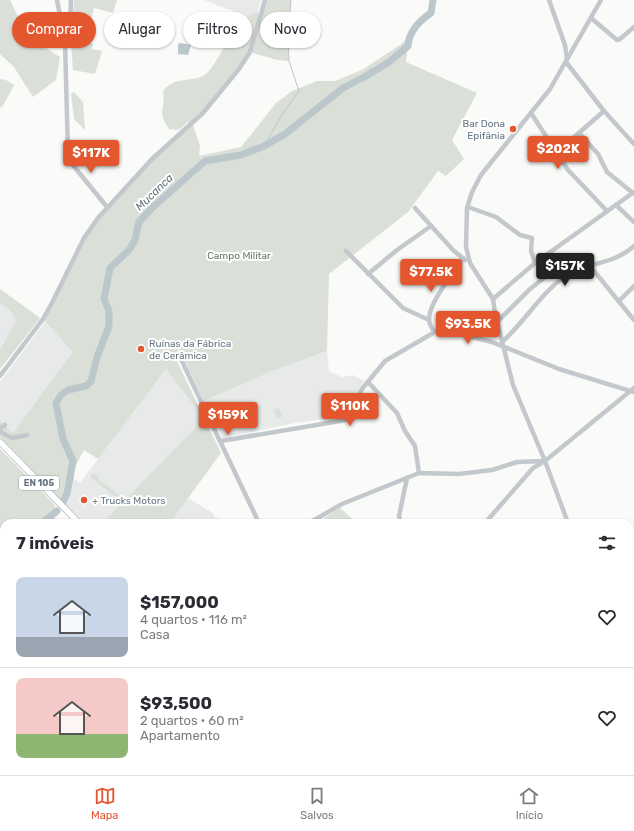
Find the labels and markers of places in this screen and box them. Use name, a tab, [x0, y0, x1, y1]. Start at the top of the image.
place label: Bar Dona Epifânia	[463, 118, 505, 142]
marker: Bar Dona Epifânia	[508, 124, 518, 134]
pin: $202K	[530, 136, 586, 170]
pin: $117K	[63, 140, 119, 174]
pin: $157K	[537, 253, 593, 287]
pin: $77.5K	[398, 259, 464, 293]
pin: $93.5K	[435, 311, 501, 345]
place label: Ruínas da Fábrica de Cerâmica	[149, 338, 231, 362]
marker: Ruínas da Fábrica de Cerâmica	[136, 344, 146, 354]
pin: $110K	[322, 393, 378, 427]
pin: $159K	[200, 402, 256, 436]
marker: + Trucks Motors	[79, 495, 89, 505]
place label: + Trucks Motors	[92, 495, 166, 507]

